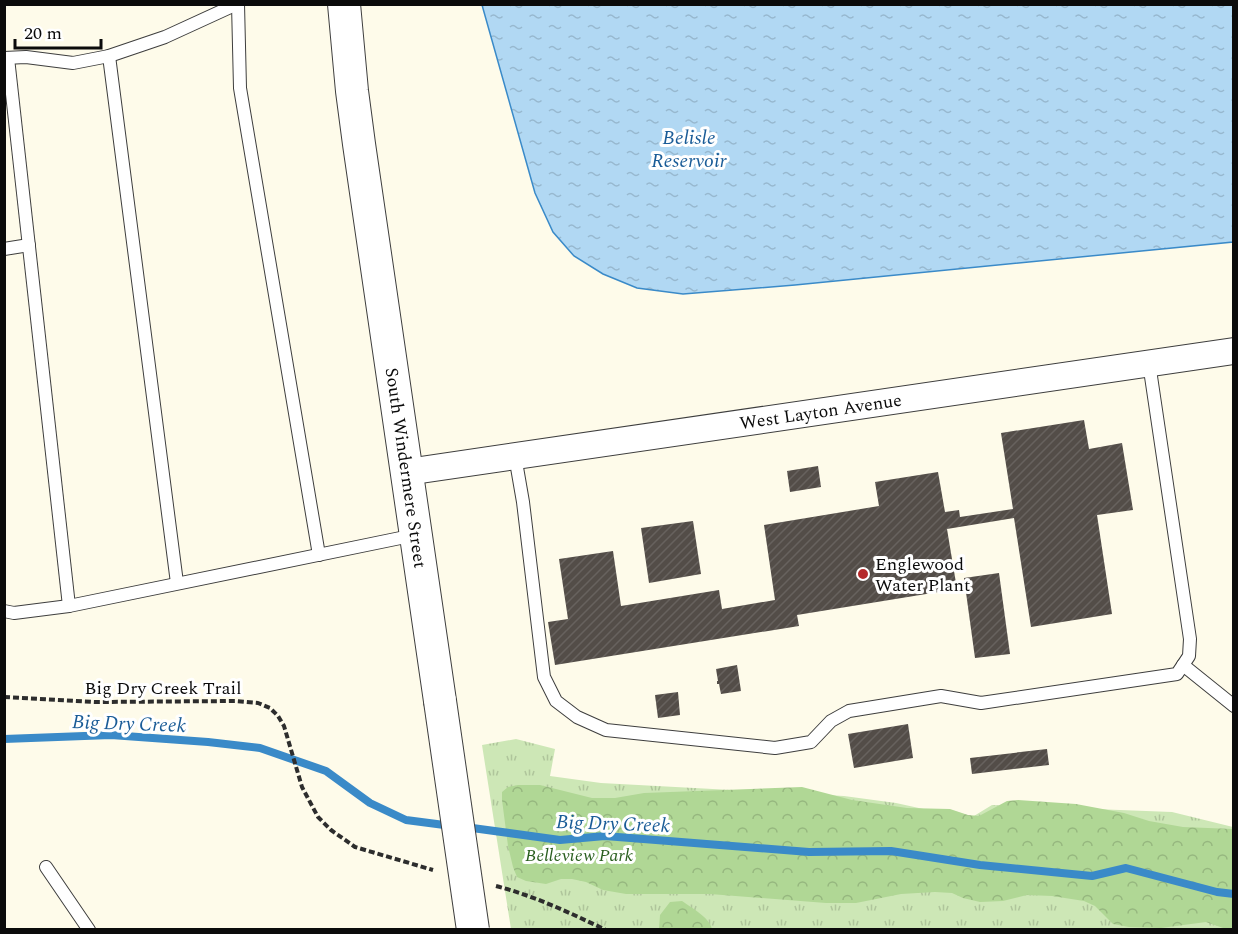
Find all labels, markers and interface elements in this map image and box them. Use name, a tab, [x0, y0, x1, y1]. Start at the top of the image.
scale bar	[15, 12, 100, 50]
text: 20 m	[24, 20, 62, 47]
water label: Belisle Reservoir	[651, 123, 728, 176]
street label: South Windermere Street	[378, 366, 434, 570]
street label: West Layton Avenue	[738, 387, 904, 437]
place label: Englewood Water Plant	[875, 551, 970, 599]
marker: Englewood Water Plant	[856, 567, 870, 581]
street label: Big Dry Creek Trail	[85, 675, 241, 702]
water label: Big Dry Creek	[71, 707, 187, 741]
water label: Big Dry Creek	[555, 807, 671, 841]
park label: Belleview Park	[525, 842, 634, 869]

